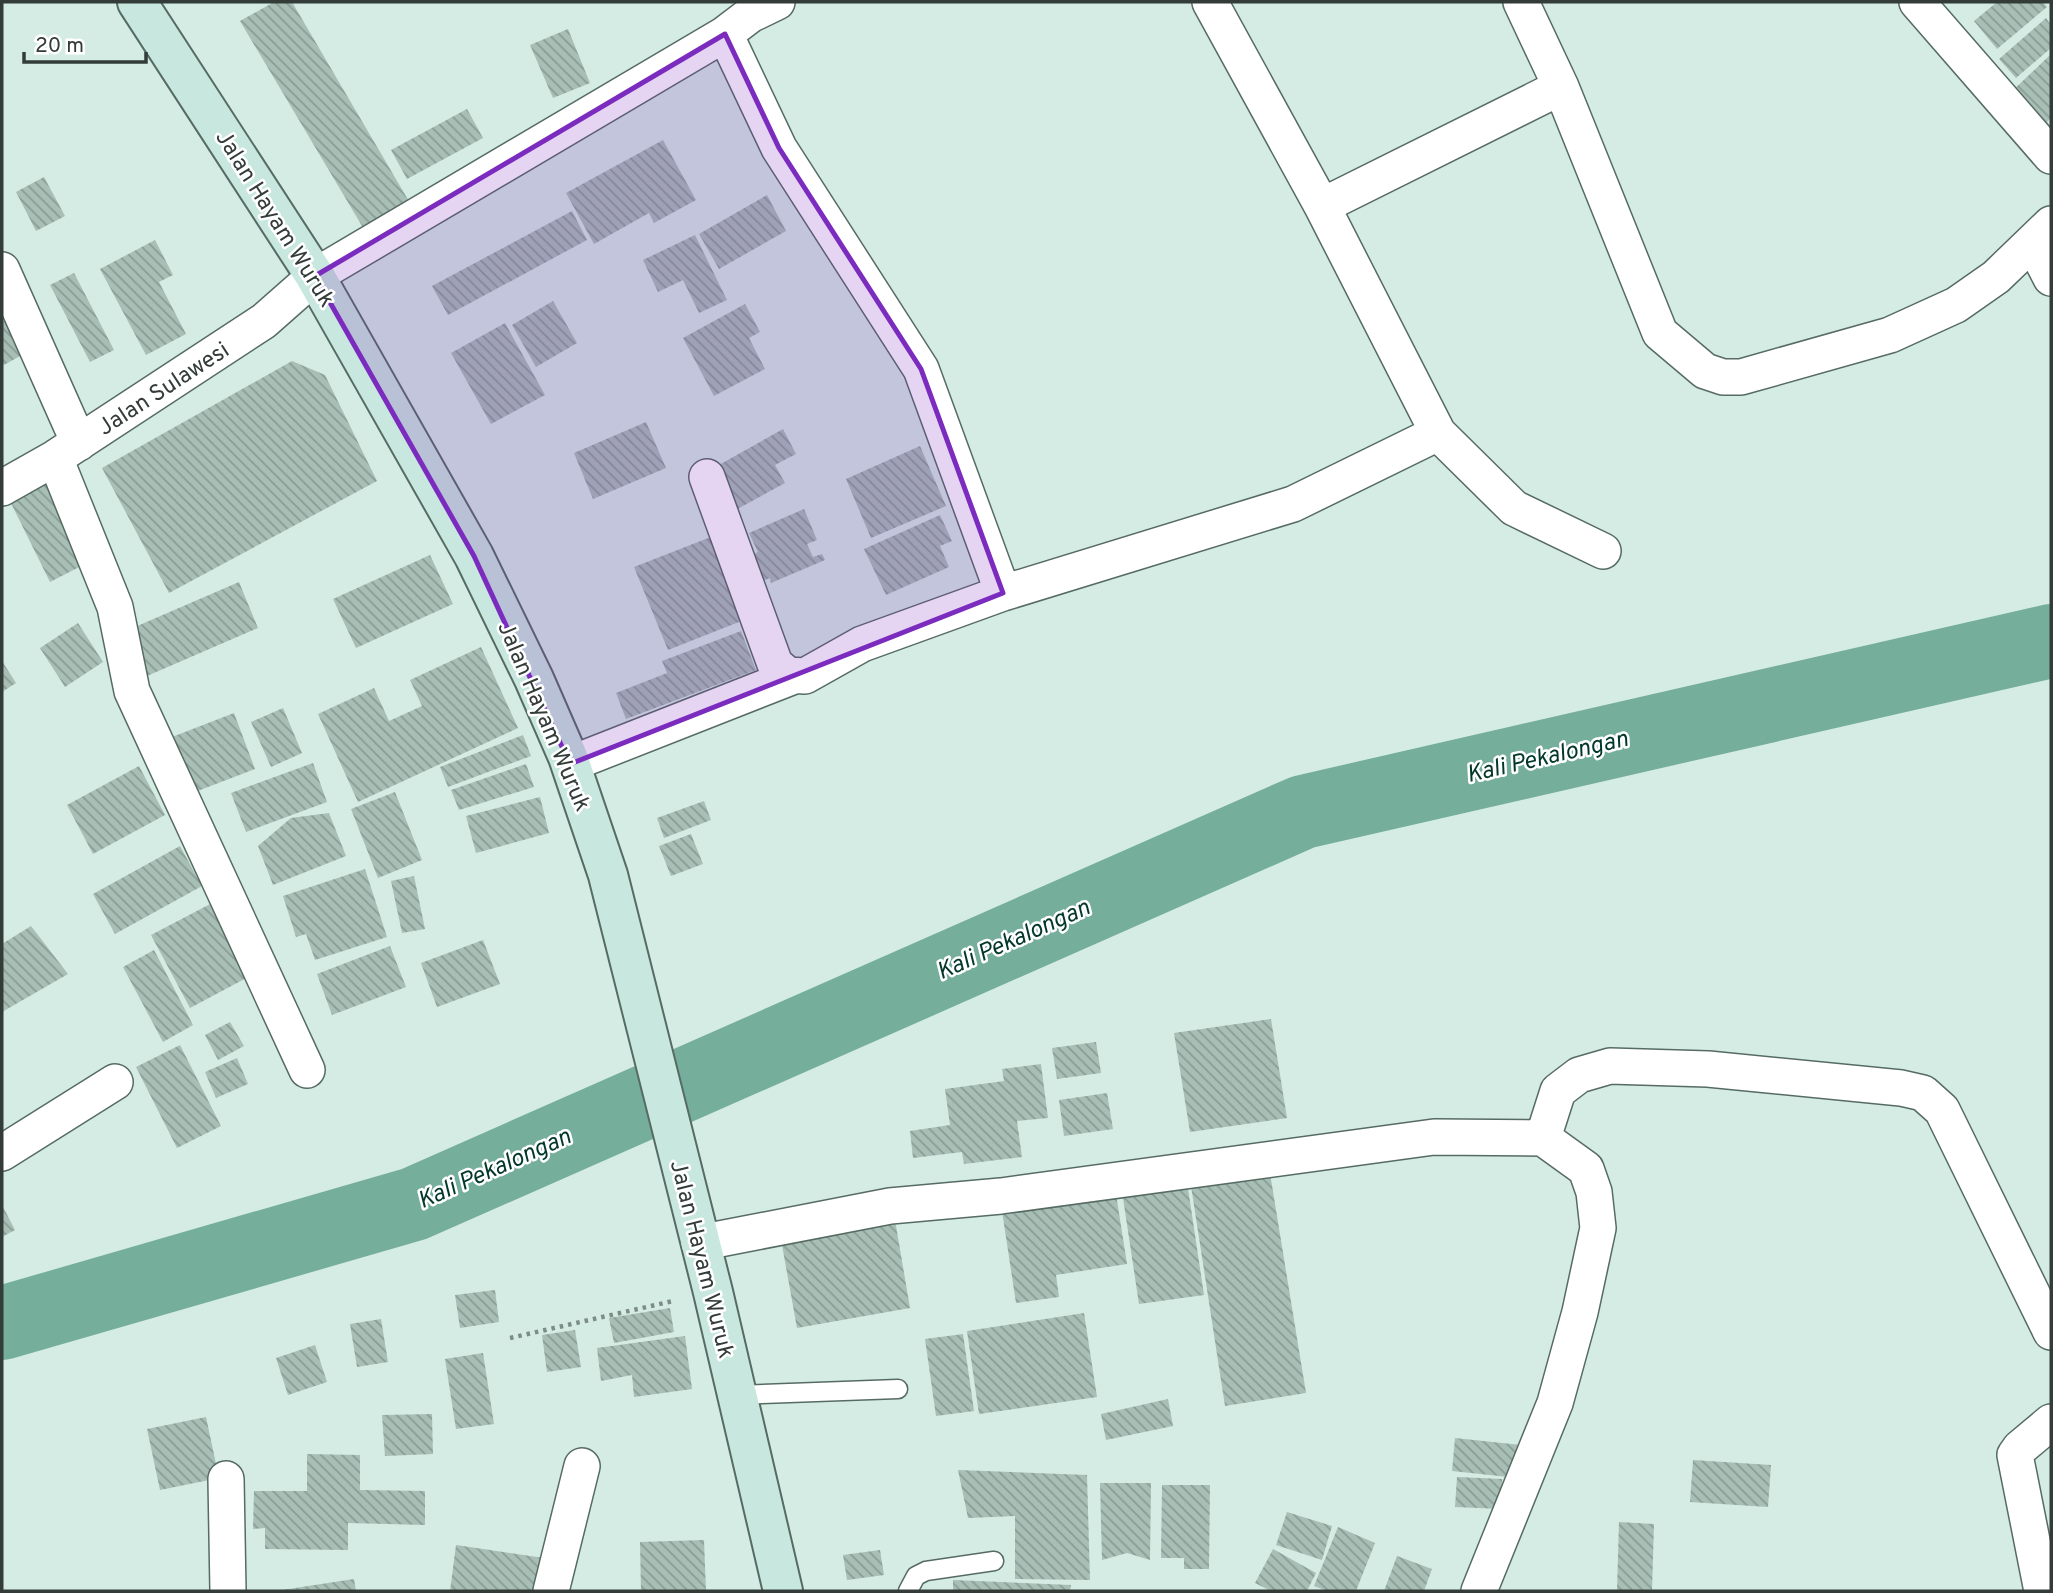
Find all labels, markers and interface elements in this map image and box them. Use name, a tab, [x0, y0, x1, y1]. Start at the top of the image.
scale bar	[24, 21, 147, 65]
text: 20 m	[35, 33, 84, 60]
street label: Jalan Hayam Wuruk	[208, 125, 340, 313]
street label: Jalan Sulawesi	[93, 337, 236, 443]
street label: Jalan Hayam Wuruk	[490, 618, 596, 816]
water label: Kali Pekalongan	[1464, 725, 1631, 791]
water label: Kali Pekalongan	[932, 894, 1095, 988]
water label: Kali Pekalongan	[413, 1123, 576, 1217]
street label: Jalan Hayam Wuruk	[662, 1157, 739, 1362]

